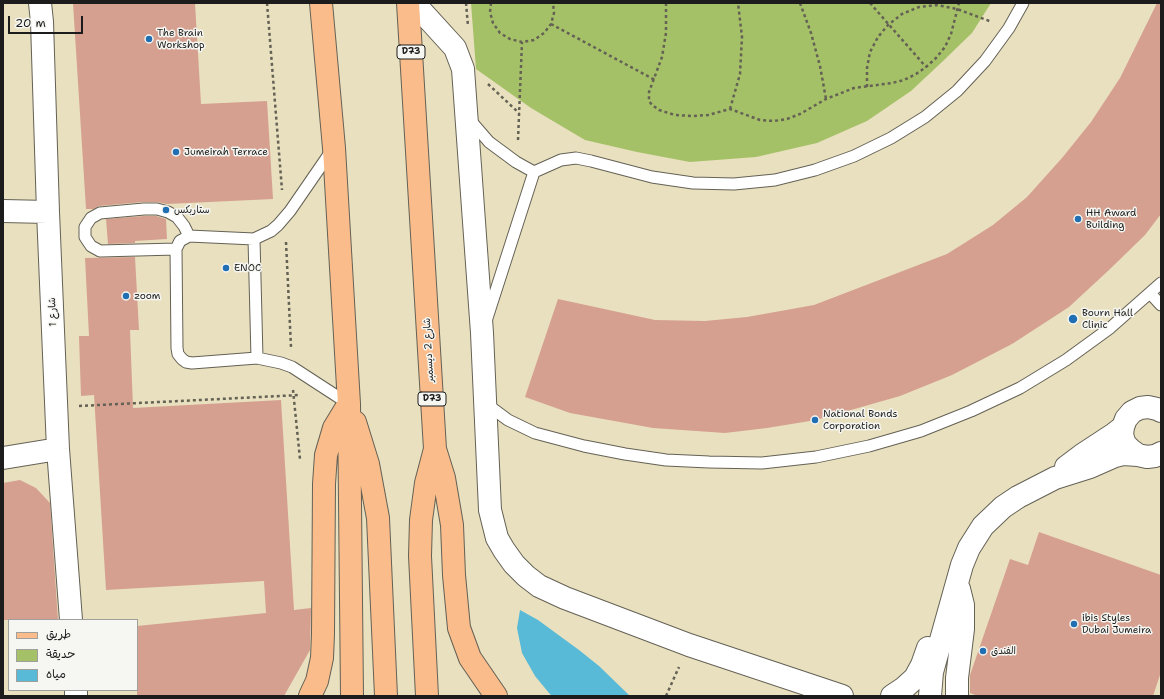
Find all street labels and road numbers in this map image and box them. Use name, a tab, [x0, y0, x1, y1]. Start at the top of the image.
road number: D73	[397, 45, 425, 59]
street label: شارع 1	[46, 297, 60, 327]
street label: شارع 2 ديسمبر	[421, 318, 437, 382]
road number: D73	[418, 392, 446, 406]

